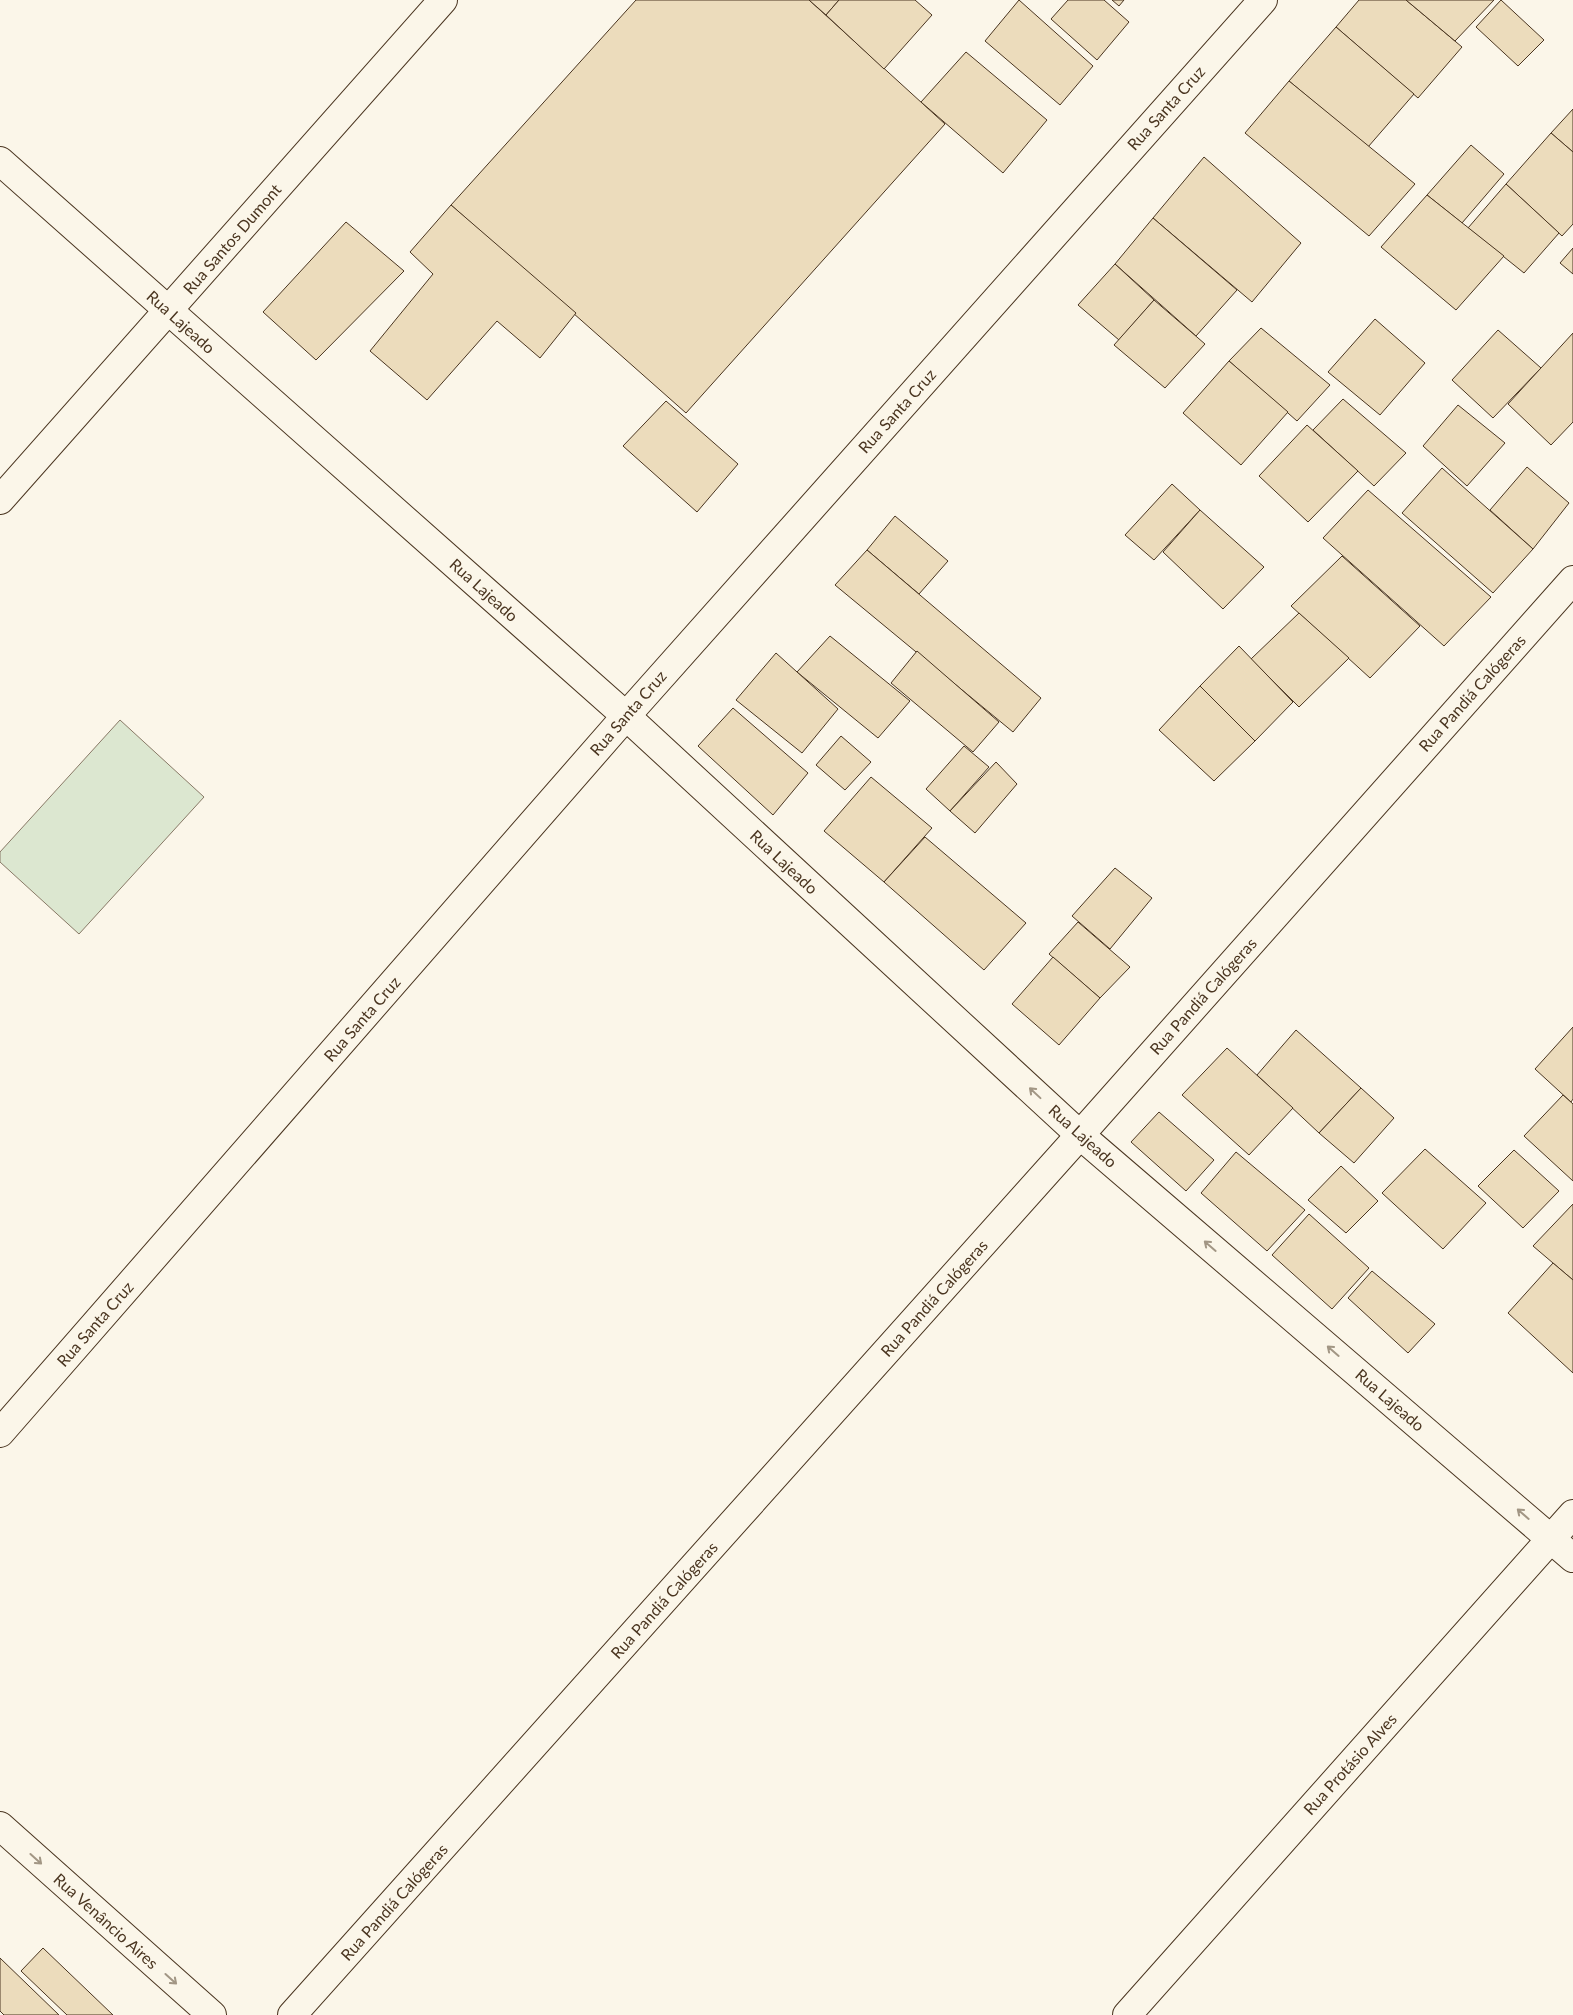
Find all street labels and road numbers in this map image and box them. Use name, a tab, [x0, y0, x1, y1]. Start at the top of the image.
street label: Rua Santa Cruz	[1123, 62, 1208, 154]
street label: Rua Santos Dumont	[179, 180, 285, 298]
street label: Rua Lajeado	[143, 286, 219, 357]
street label: Rua Santa Cruz	[854, 365, 939, 457]
street label: Rua Lajeado	[446, 554, 522, 625]
street label: Rua Pandiá Calógeras	[1414, 630, 1529, 755]
street label: Rua Santa Cruz	[586, 666, 670, 759]
street label: Rua Lajeado	[747, 826, 822, 898]
street label: Rua Pandiá Calógeras	[1145, 933, 1260, 1058]
street label: Rua Santa Cruz	[320, 972, 404, 1065]
street label: Rua Lajeado	[1045, 1100, 1121, 1171]
street label: Rua Pandiá Calógeras	[876, 1235, 991, 1360]
street label: Rua Santa Cruz	[53, 1277, 137, 1370]
street label: Rua Lajeado	[1352, 1365, 1429, 1435]
street label: Rua Pandiá Calógeras	[606, 1537, 721, 1662]
street label: Rua Protásio Alves	[1299, 1709, 1400, 1818]
street label: Rua Pandiá Calógeras	[336, 1839, 451, 1964]
street label: Rua Venâncio Aires	[50, 1869, 162, 1972]

